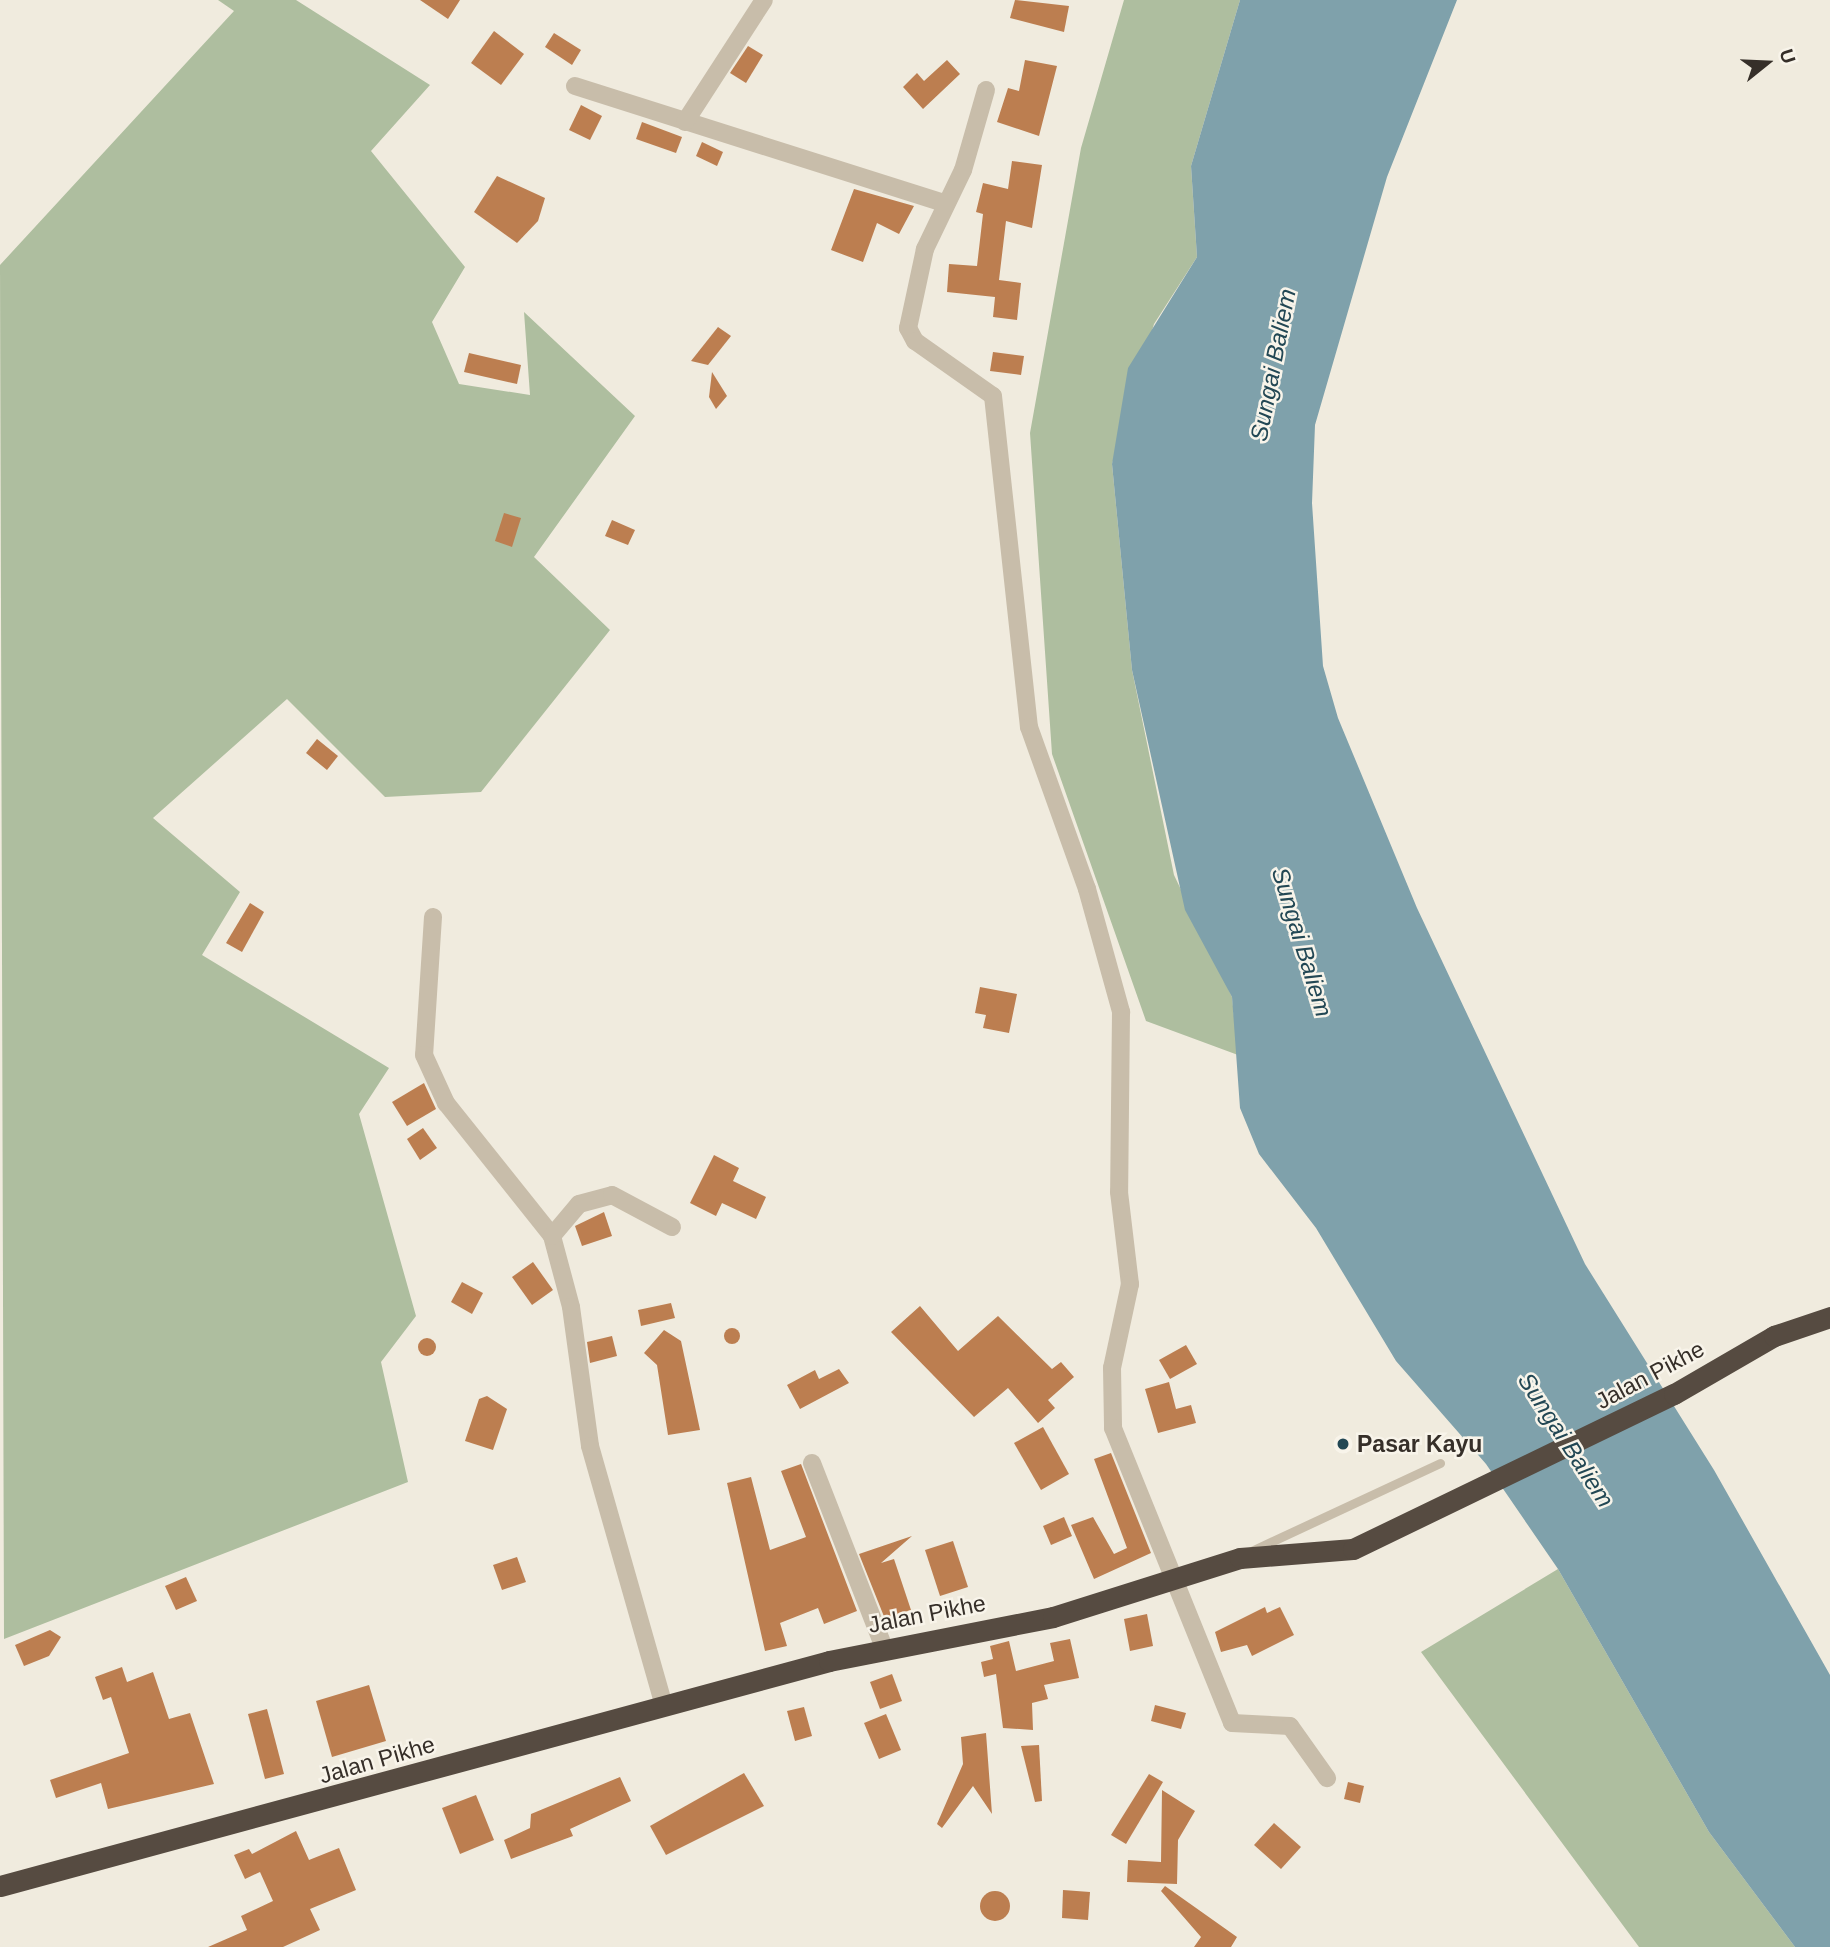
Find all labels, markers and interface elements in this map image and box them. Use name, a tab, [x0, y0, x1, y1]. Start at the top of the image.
north arrow	[1732, 28, 1802, 98]
text: U	[1775, 47, 1800, 66]
water label: Sungai Baliem	[1244, 286, 1302, 444]
water label: Sungai Baliem	[1266, 864, 1338, 1020]
street label: Jalan Pikhe	[1591, 1335, 1709, 1415]
water label: Sungai Baliem	[1512, 1367, 1620, 1513]
place label: Pasar Kayu	[1357, 1430, 1482, 1458]
marker: Pasar Kayu	[1335, 1436, 1351, 1452]
street label: Jalan Pikhe	[866, 1589, 988, 1639]
street label: Jalan Pikhe	[316, 1730, 438, 1790]

